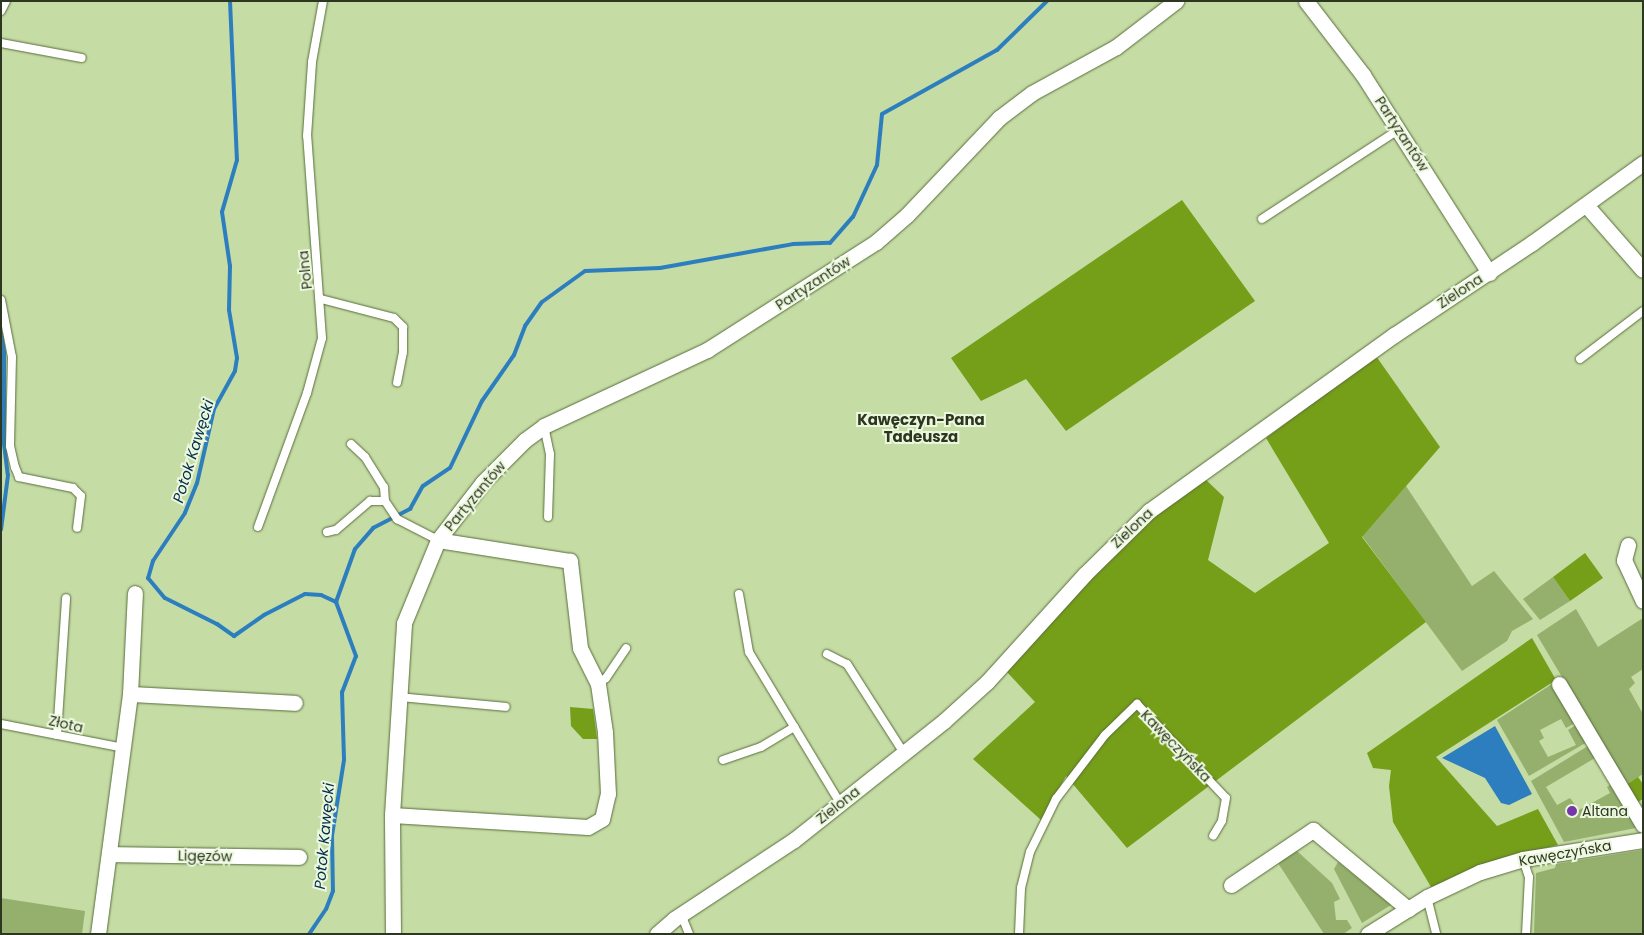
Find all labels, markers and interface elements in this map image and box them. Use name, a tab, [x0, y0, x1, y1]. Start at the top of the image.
street label: Partyzantów	[1372, 93, 1432, 175]
street label: Polna	[295, 250, 315, 290]
street label: Partyzantów	[772, 253, 854, 313]
street label: Zielona	[1434, 270, 1486, 312]
water label: Potok Kawęcki	[169, 397, 217, 505]
district label: Kawęczyn-Pana Tadeusza	[857, 410, 985, 445]
street label: Partyzantów	[441, 458, 509, 534]
street label: Zielona	[1108, 505, 1156, 551]
street label: Kawęczyńska	[1137, 706, 1215, 786]
street label: Złota	[47, 712, 85, 736]
water label: Potok Kawęcki	[310, 782, 338, 890]
street label: Zielona	[813, 783, 863, 827]
place label: Altana	[1582, 803, 1628, 819]
marker: Altana	[1566, 805, 1578, 817]
street label: Kawęczyńska	[1517, 837, 1613, 869]
street label: Ligęzów	[178, 847, 232, 865]

